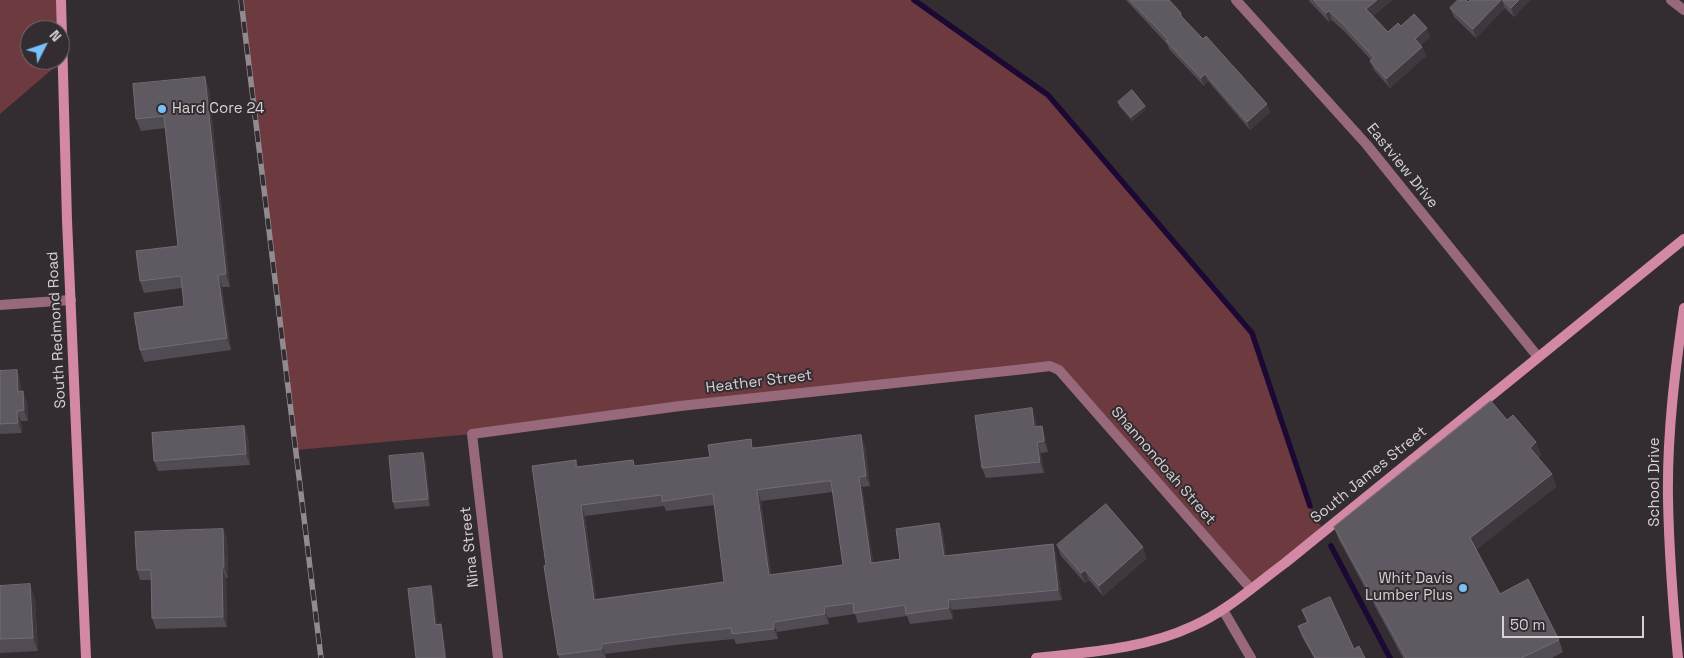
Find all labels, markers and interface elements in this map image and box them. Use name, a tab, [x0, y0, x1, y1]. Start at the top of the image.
north arrow	[20, 20, 70, 70]
text: N	[46, 26, 65, 45]
place label: Hard Core 24	[172, 100, 264, 118]
marker: Hard Core 24	[156, 103, 168, 115]
street label: Eastview Drive	[1362, 120, 1442, 212]
street label: South Redmond Road	[44, 251, 70, 409]
street label: Heather Street	[705, 367, 813, 397]
street label: Shannondoah Street	[1107, 403, 1219, 529]
street label: South James Street	[1307, 423, 1431, 527]
street label: School Drive	[1646, 437, 1664, 527]
street label: Nina Street	[457, 506, 483, 588]
place label: Whit Davis Lumber Plus	[1365, 570, 1453, 605]
marker: Whit Davis Lumber Plus	[1457, 582, 1469, 594]
scale bar	[1504, 606, 1646, 638]
text: 50 m	[1510, 615, 1545, 634]

